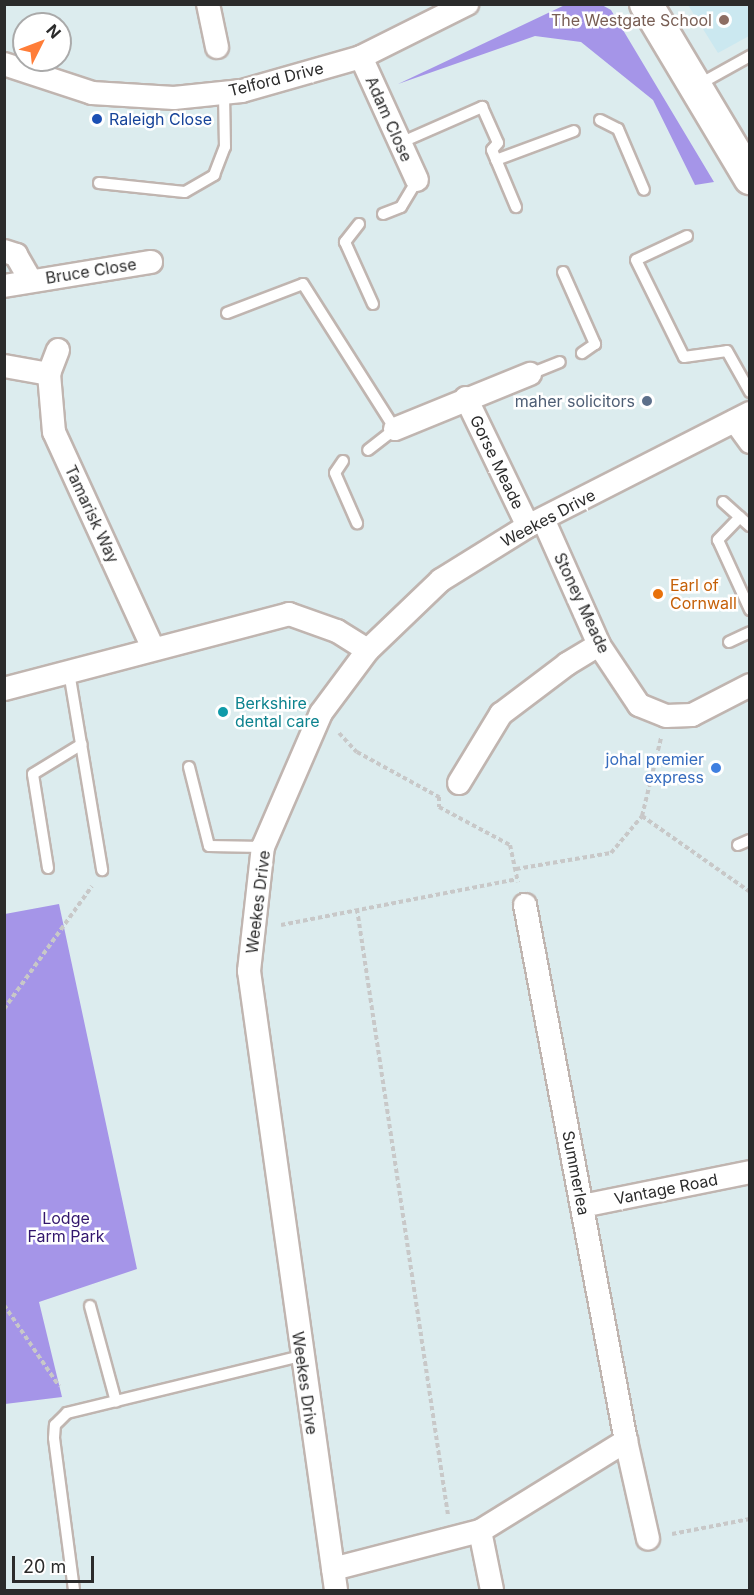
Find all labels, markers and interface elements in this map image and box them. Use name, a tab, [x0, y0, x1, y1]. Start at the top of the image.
place label: The Westgate School	[551, 10, 712, 30]
north arrow	[12, 12, 72, 72]
marker: The Westgate School	[717, 13, 731, 27]
text: N	[42, 20, 65, 43]
street label: Telford Drive	[227, 58, 325, 100]
street label: Adam Close	[362, 73, 416, 165]
place label: Raleigh Close	[109, 109, 212, 129]
marker: Raleigh Close	[90, 112, 104, 126]
street label: Bruce Close	[44, 254, 138, 288]
place label: maher solicitors	[515, 391, 635, 411]
marker: maher solicitors	[640, 394, 654, 408]
street label: Gorse Meade	[466, 412, 528, 512]
street label: Tamarisk Way	[61, 462, 123, 566]
street label: Weekes Drive	[498, 485, 598, 551]
street label: Stoney Meade	[550, 550, 614, 656]
place label: Earl of Cornwall	[670, 575, 737, 613]
marker: Earl of Cornwall	[651, 587, 665, 601]
place label: Berkshire dental care	[235, 693, 320, 731]
marker: Berkshire dental care	[216, 705, 230, 719]
place label: johal premier express	[606, 749, 704, 787]
marker: johal premier express	[709, 761, 723, 775]
street label: Weekes Drive	[242, 849, 274, 955]
street label: Summerlea	[558, 1129, 594, 1217]
street label: Vantage Road	[613, 1170, 719, 1208]
park label: Lodge Farm Park	[27, 1208, 105, 1246]
street label: Weekes Drive	[288, 1330, 322, 1436]
scale bar	[15, 1544, 98, 1582]
text: 20 m	[23, 1556, 66, 1577]

